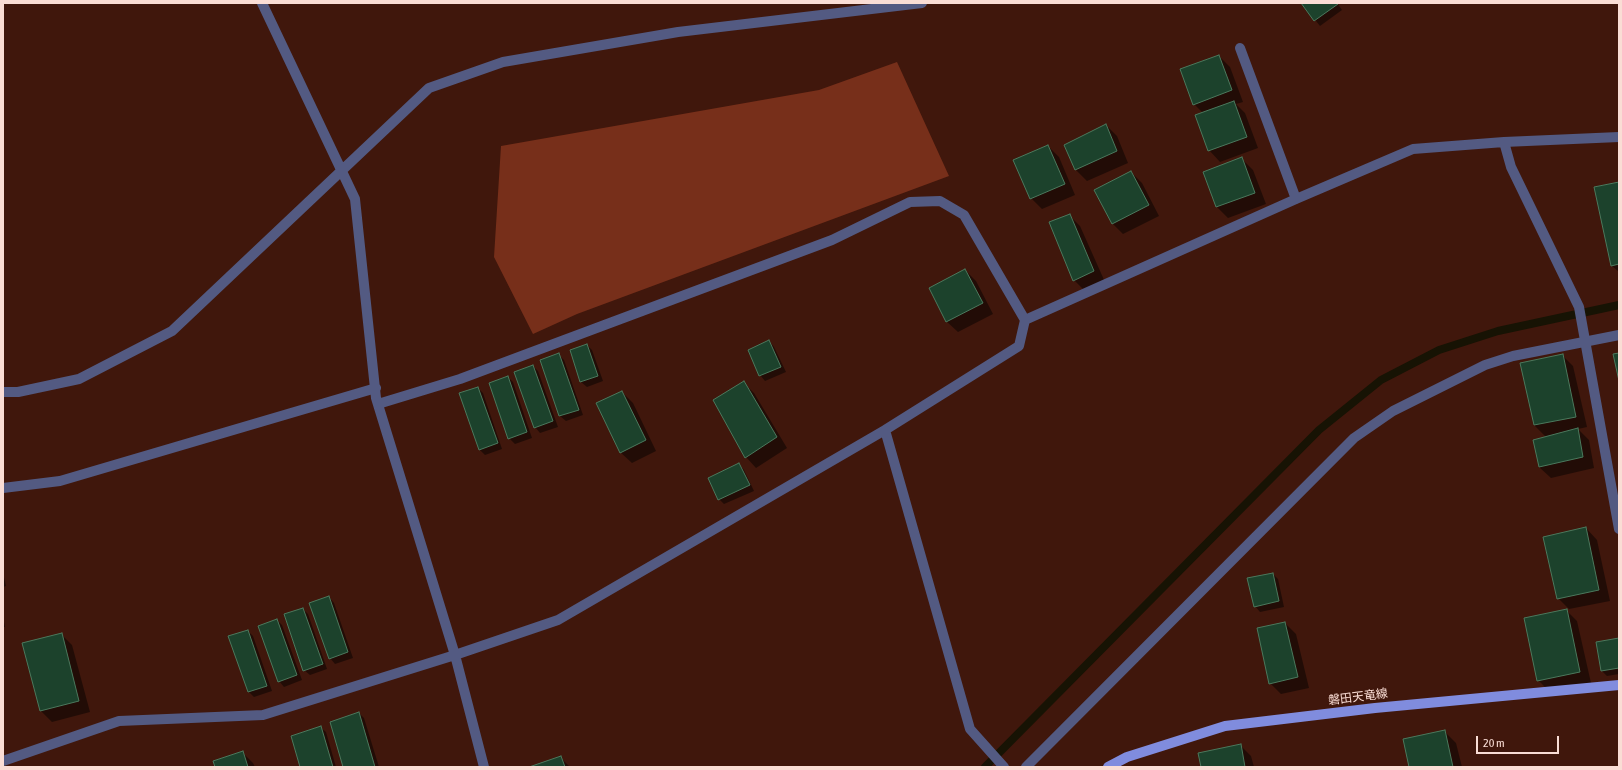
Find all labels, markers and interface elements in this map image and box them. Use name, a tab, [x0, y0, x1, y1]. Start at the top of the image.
street label: 磐田天竜線	[1327, 686, 1389, 708]
scale bar	[1478, 728, 1561, 754]
text: 20 m	[1483, 736, 1505, 750]

